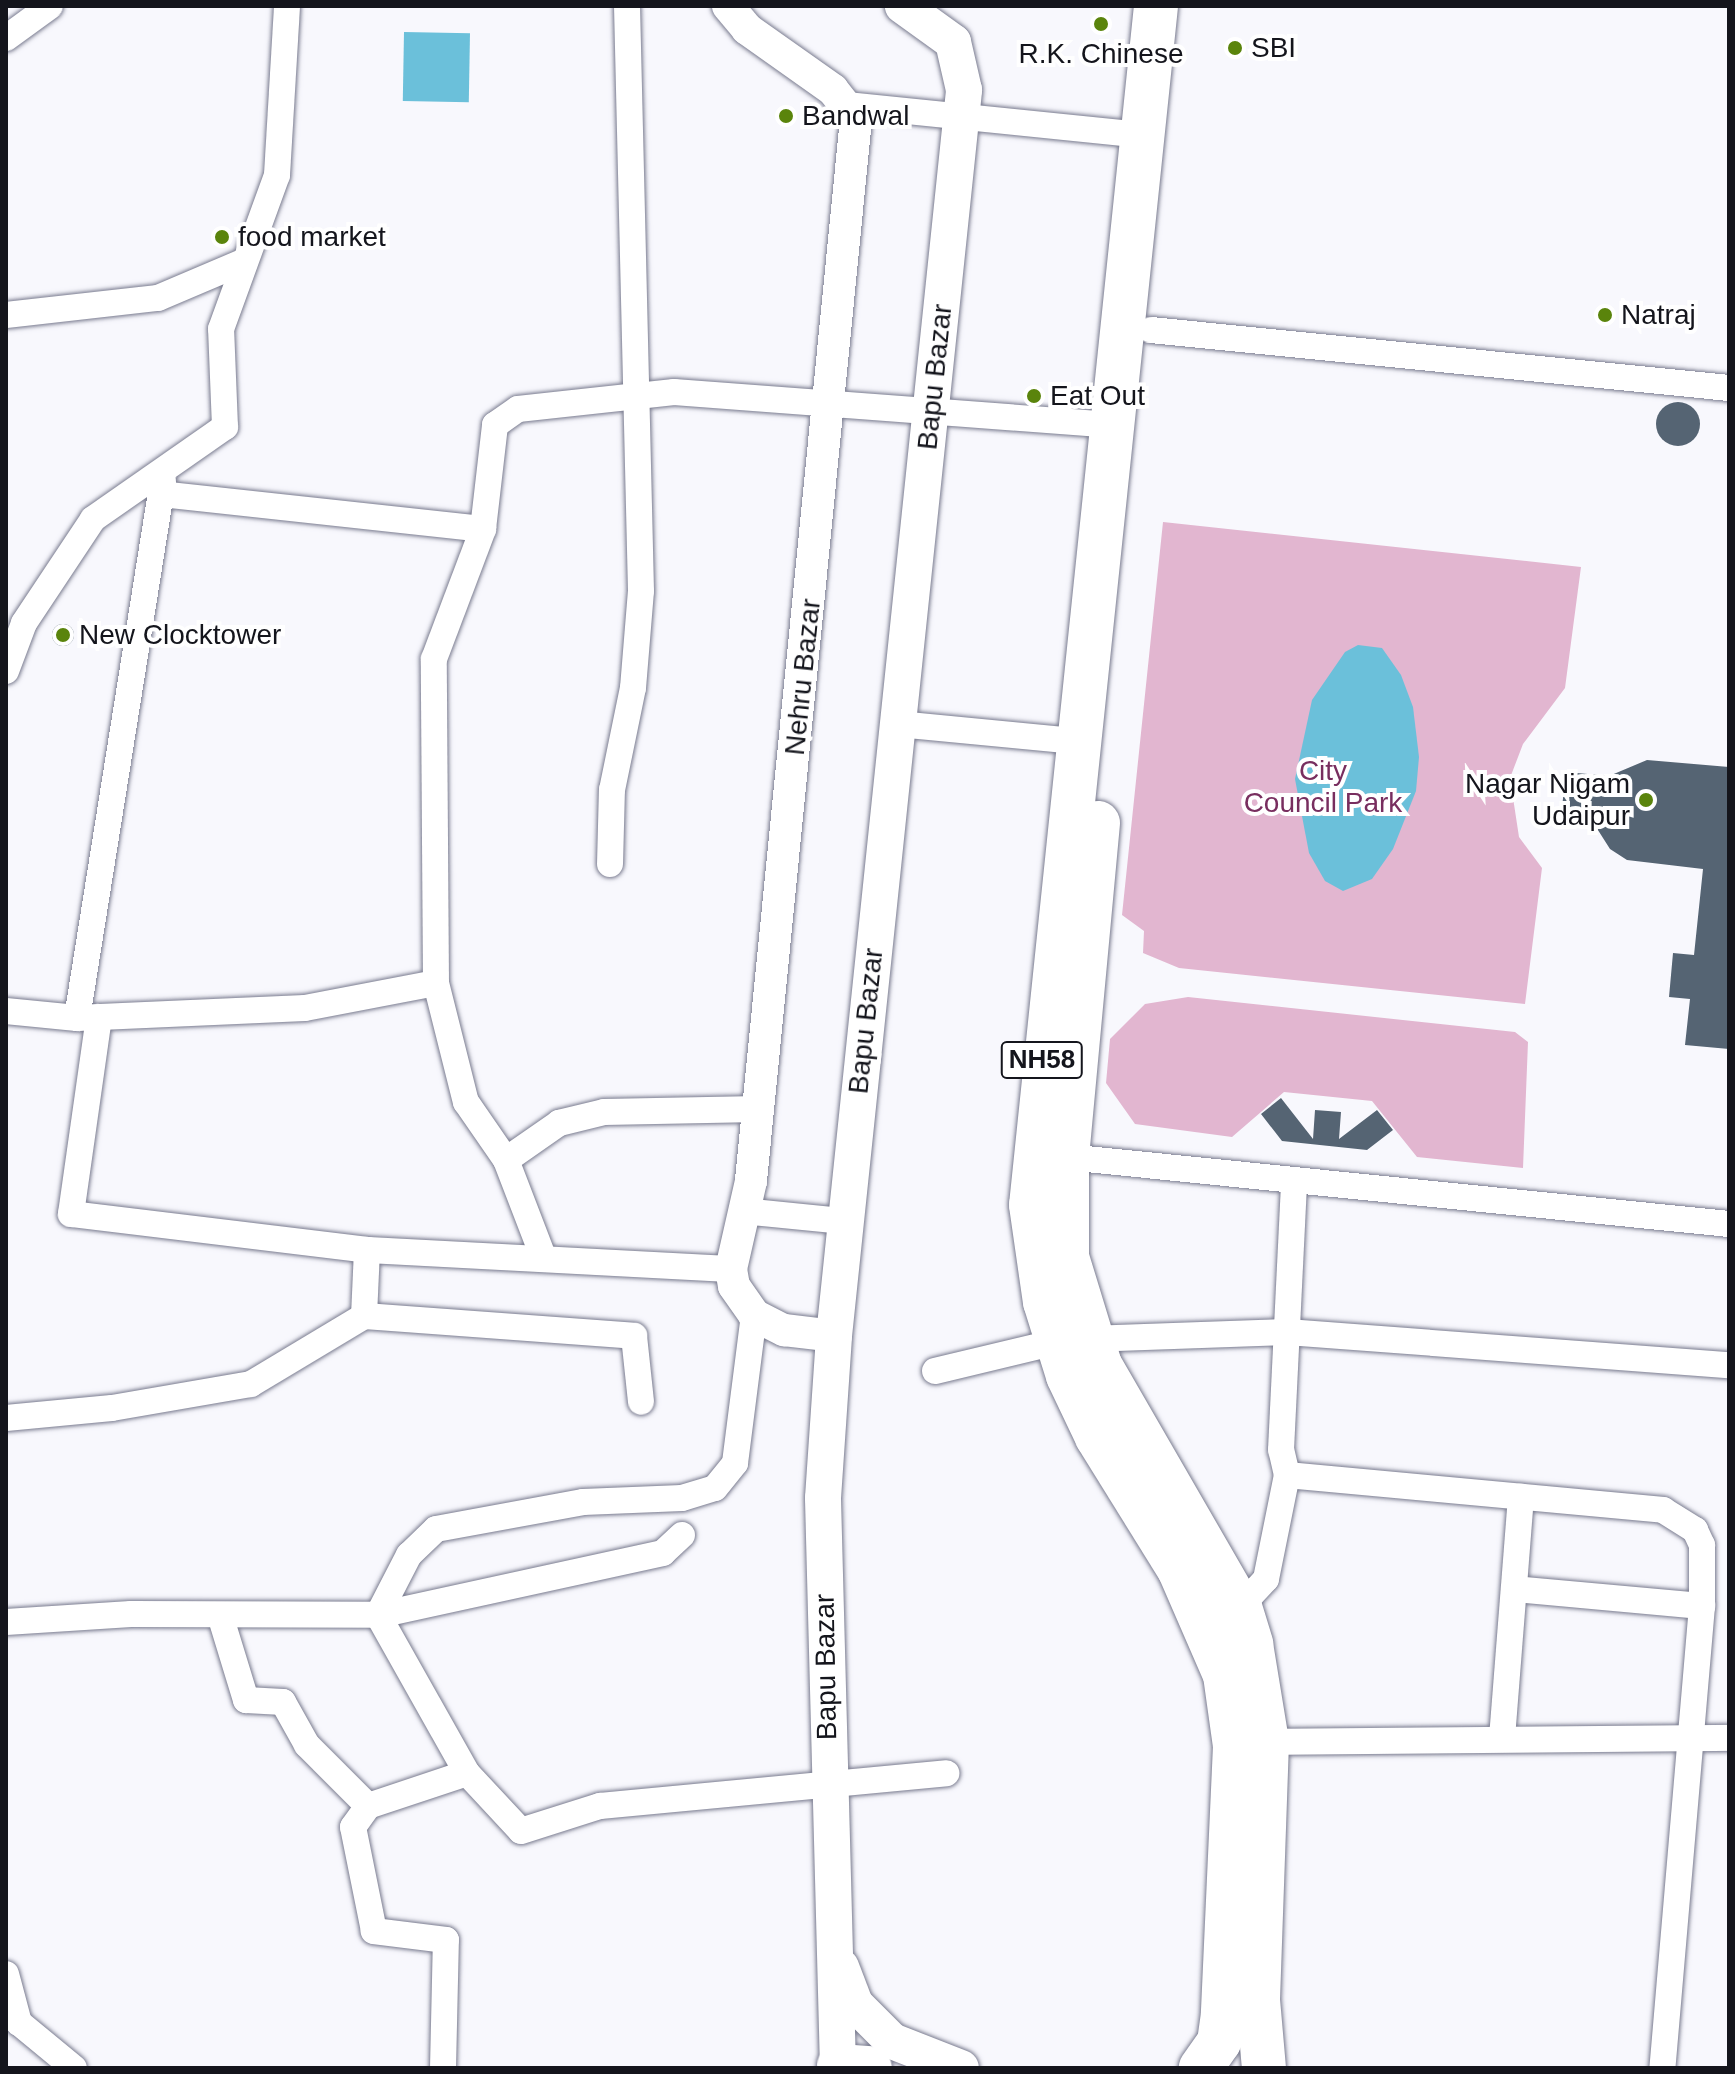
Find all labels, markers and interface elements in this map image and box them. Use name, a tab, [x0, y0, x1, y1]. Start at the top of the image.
marker: R.K. Chinese	[1092, 15, 1110, 33]
place label: SBI	[1251, 31, 1296, 65]
place label: R.K. Chinese	[1019, 37, 1183, 71]
marker: SBI	[1226, 39, 1244, 57]
place label: Bandwal	[802, 99, 909, 133]
marker: Bandwal	[777, 107, 795, 125]
place label: food market	[238, 220, 386, 254]
marker: food market	[213, 228, 231, 246]
place label: Natraj	[1621, 298, 1696, 332]
street label: Bapu Bazar	[911, 302, 959, 452]
marker: Natraj	[1596, 306, 1614, 324]
place label: Eat Out	[1050, 379, 1145, 413]
marker: Eat Out	[1025, 387, 1043, 405]
street label: Nehru Bazar	[778, 597, 828, 757]
place label: New Clocktower	[79, 618, 281, 652]
marker: New Clocktower	[54, 626, 72, 644]
park label: City Council Park	[1244, 754, 1402, 820]
place label: Nagar Nigam Udaipur	[1465, 767, 1630, 833]
marker: Nagar Nigam Udaipur	[1637, 791, 1655, 809]
street label: Bapu Bazar	[842, 946, 890, 1096]
road number: NH58	[1000, 1038, 1084, 1082]
street label: Bapu Bazar	[808, 1594, 844, 1740]

